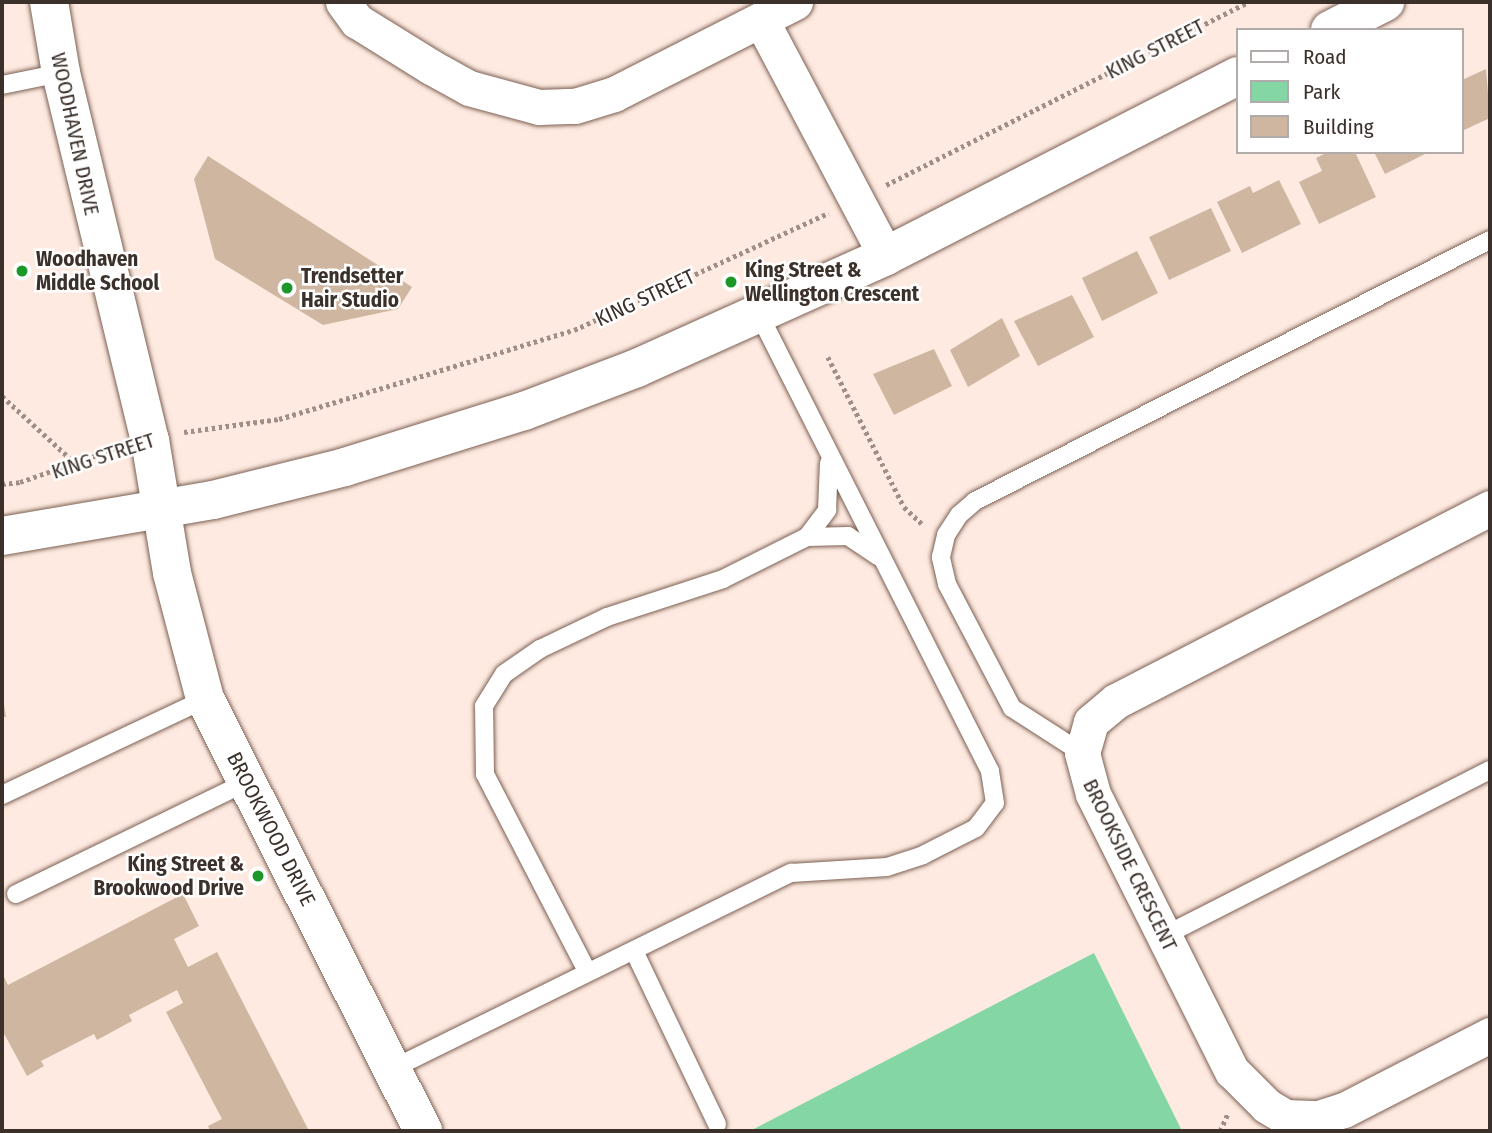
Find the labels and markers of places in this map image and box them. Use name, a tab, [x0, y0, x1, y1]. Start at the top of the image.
place label: Woodhaven Middle School	[36, 246, 159, 296]
place label: King Street & Wellington Crescent	[745, 257, 919, 307]
marker: Woodhaven Middle School	[14, 263, 30, 279]
place label: Trendsetter Hair Studio	[301, 263, 403, 313]
marker: King Street & Wellington Crescent	[723, 274, 739, 290]
marker: Trendsetter Hair Studio	[279, 280, 295, 296]
place label: King Street & Brookwood Drive	[93, 851, 244, 901]
marker: King Street & Brookwood Drive	[250, 868, 266, 884]

